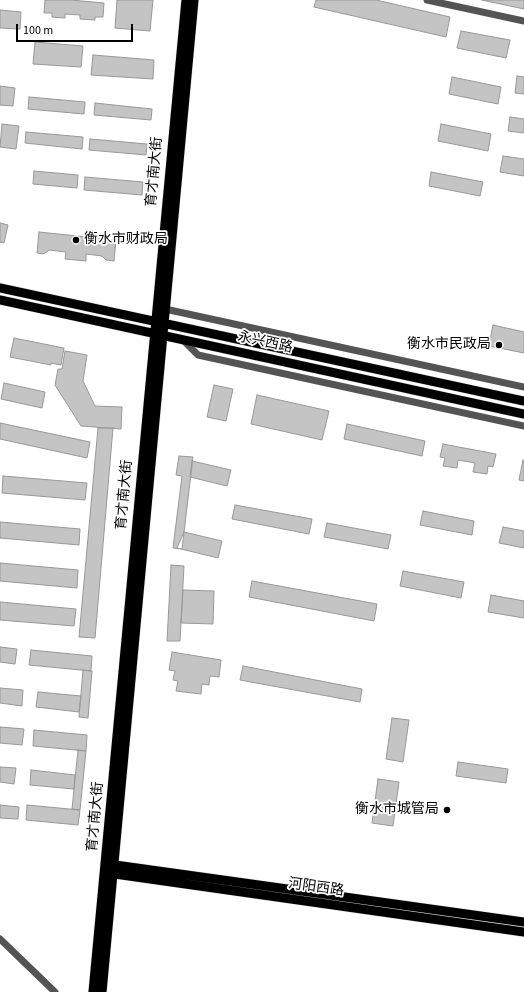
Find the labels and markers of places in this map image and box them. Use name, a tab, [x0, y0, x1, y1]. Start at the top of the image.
place label: 衡水市财政局	[84, 232, 168, 248]
marker: 衡水市财政局	[71, 235, 81, 245]
place label: 衡水市民政局	[407, 337, 491, 353]
marker: 衡水市民政局	[494, 340, 504, 350]
place label: 衡水市城管局	[355, 802, 439, 818]
marker: 衡水市城管局	[442, 805, 452, 815]

